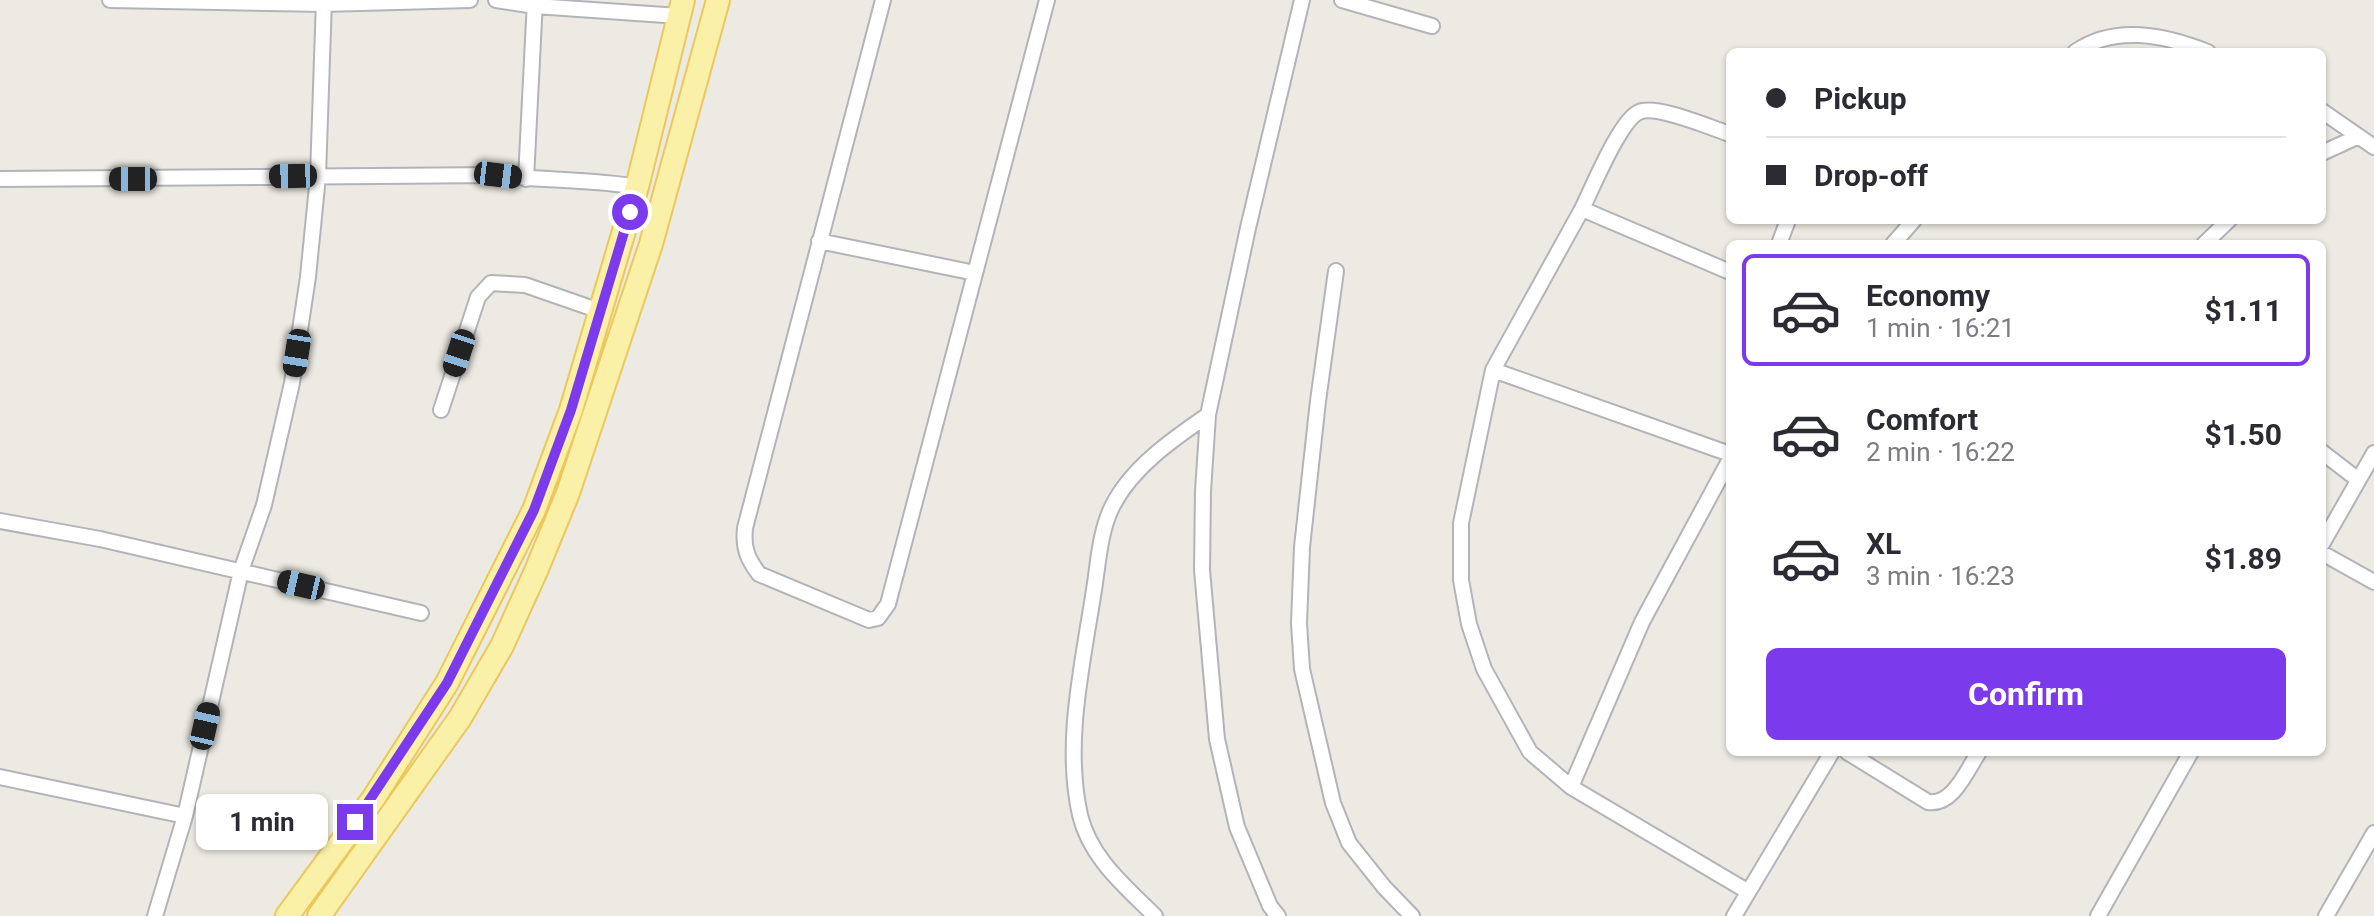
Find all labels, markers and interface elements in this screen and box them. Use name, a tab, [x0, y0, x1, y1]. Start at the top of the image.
text: Pickup	[1814, 81, 1907, 116]
text: Drop-off	[1814, 158, 1928, 193]
car	[473, 160, 523, 190]
car	[269, 164, 317, 188]
car	[109, 167, 157, 191]
route start	[612, 194, 648, 230]
icon: car	[1770, 274, 1842, 346]
text: Economy	[1866, 278, 1990, 313]
text: $1.11	[2204, 293, 2282, 328]
text: 1 min · 16:21	[1866, 313, 2015, 343]
car	[440, 326, 478, 380]
car	[281, 327, 313, 379]
icon: car	[1770, 398, 1842, 470]
text: Comfort	[1866, 402, 1978, 437]
text: $1.50	[2204, 417, 2282, 452]
text: 2 min · 16:22	[1866, 437, 2015, 467]
icon: car	[1770, 522, 1842, 594]
text: XL	[1866, 526, 1901, 561]
text: $1.89	[2204, 541, 2282, 576]
text: 3 min · 16:23	[1866, 561, 2015, 591]
car	[275, 568, 327, 602]
button: Confirm	[1766, 648, 2286, 740]
car	[188, 700, 222, 752]
callout: 1 min	[195, 794, 327, 850]
route end	[337, 804, 373, 840]
text: 1 min	[229, 807, 295, 837]

